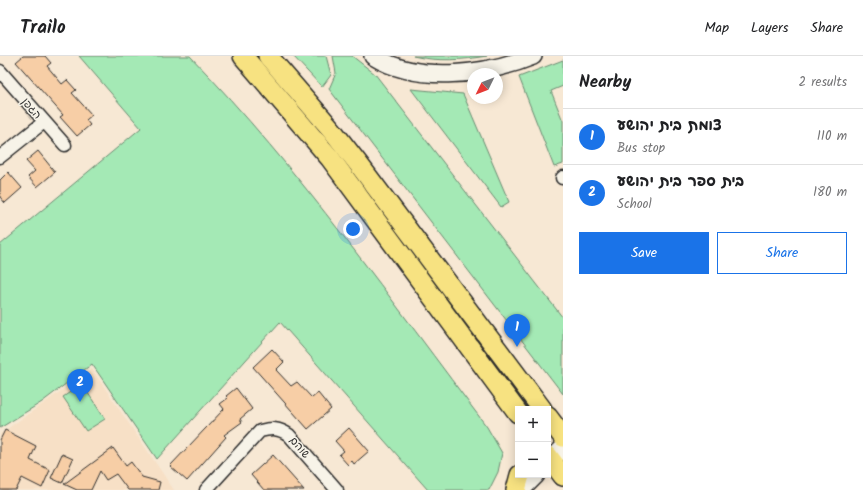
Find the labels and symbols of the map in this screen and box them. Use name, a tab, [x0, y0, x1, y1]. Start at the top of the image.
north arrow	[467, 68, 503, 104]
street label: הגפן	[17, 94, 46, 123]
your location	[343, 219, 363, 239]
pin: 1	[504, 314, 530, 347]
pin: 2	[67, 369, 93, 402]
street label: שוהם	[284, 433, 314, 463]

